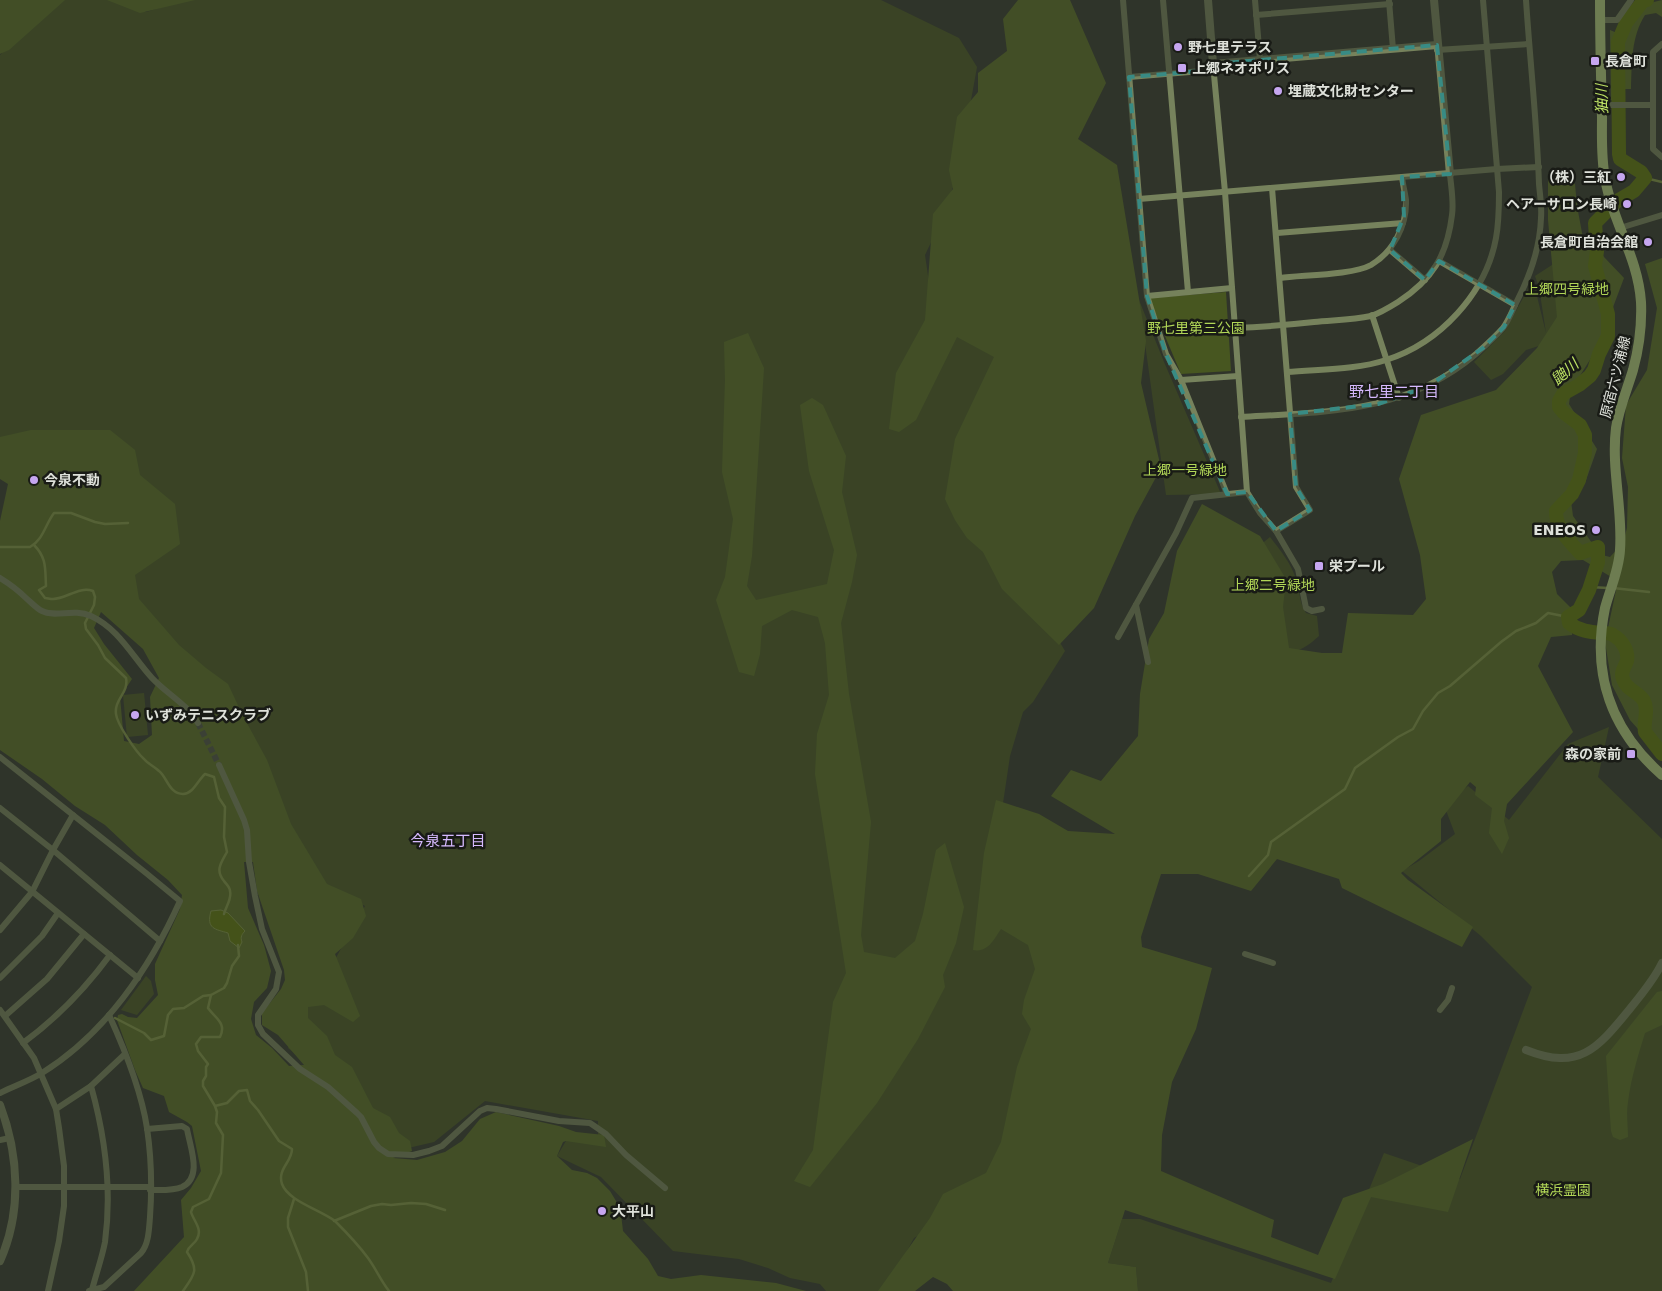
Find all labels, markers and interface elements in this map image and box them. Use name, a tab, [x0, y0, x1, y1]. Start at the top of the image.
place label: 野七里テラス	[1188, 39, 1272, 55]
marker: 野七里テラス	[1172, 41, 1184, 53]
place label: 長倉町	[1605, 53, 1647, 69]
marker: 長倉町	[1589, 55, 1601, 67]
place label: 上郷ネオポリス	[1192, 60, 1290, 76]
marker: 上郷ネオポリス	[1176, 62, 1188, 74]
water label: 㹨川	[1593, 82, 1611, 114]
place label: 埋蔵文化財センター	[1288, 83, 1414, 99]
marker: 埋蔵文化財センター	[1272, 85, 1284, 97]
place label: （株）三紅	[1541, 169, 1611, 185]
marker: （株）三紅	[1615, 171, 1627, 183]
place label: ヘアーサロン長崎	[1506, 196, 1617, 212]
marker: ヘアーサロン長崎	[1621, 198, 1633, 210]
place label: 長倉町自治会館	[1540, 234, 1638, 250]
marker: 長倉町自治会館	[1642, 236, 1654, 248]
park label: 上郷四号緑地	[1525, 281, 1609, 297]
park label: 野七里第三公園	[1147, 320, 1245, 336]
street label: 原宿六ツ浦線	[1597, 334, 1633, 420]
water label: 鼬川	[1548, 354, 1584, 389]
district label: 野七里二丁目	[1349, 383, 1439, 401]
park label: 上郷一号緑地	[1143, 462, 1227, 478]
place label: 今泉不動	[44, 472, 100, 488]
marker: 今泉不動	[28, 474, 40, 486]
place label: ENEOS	[1533, 522, 1586, 538]
marker: ENEOS	[1590, 524, 1602, 536]
place label: 栄プール	[1329, 558, 1385, 574]
marker: 栄プール	[1313, 560, 1325, 572]
park label: 上郷二号緑地	[1231, 577, 1315, 593]
place label: いずみテニスクラブ	[145, 707, 271, 723]
marker: いずみテニスクラブ	[129, 709, 141, 721]
place label: 森の家前	[1565, 746, 1621, 762]
marker: 森の家前	[1625, 748, 1637, 760]
district label: 今泉五丁目	[410, 832, 486, 850]
park label: 横浜霊園	[1535, 1182, 1591, 1198]
place label: 大平山	[612, 1203, 654, 1219]
marker: 大平山	[596, 1205, 608, 1217]

